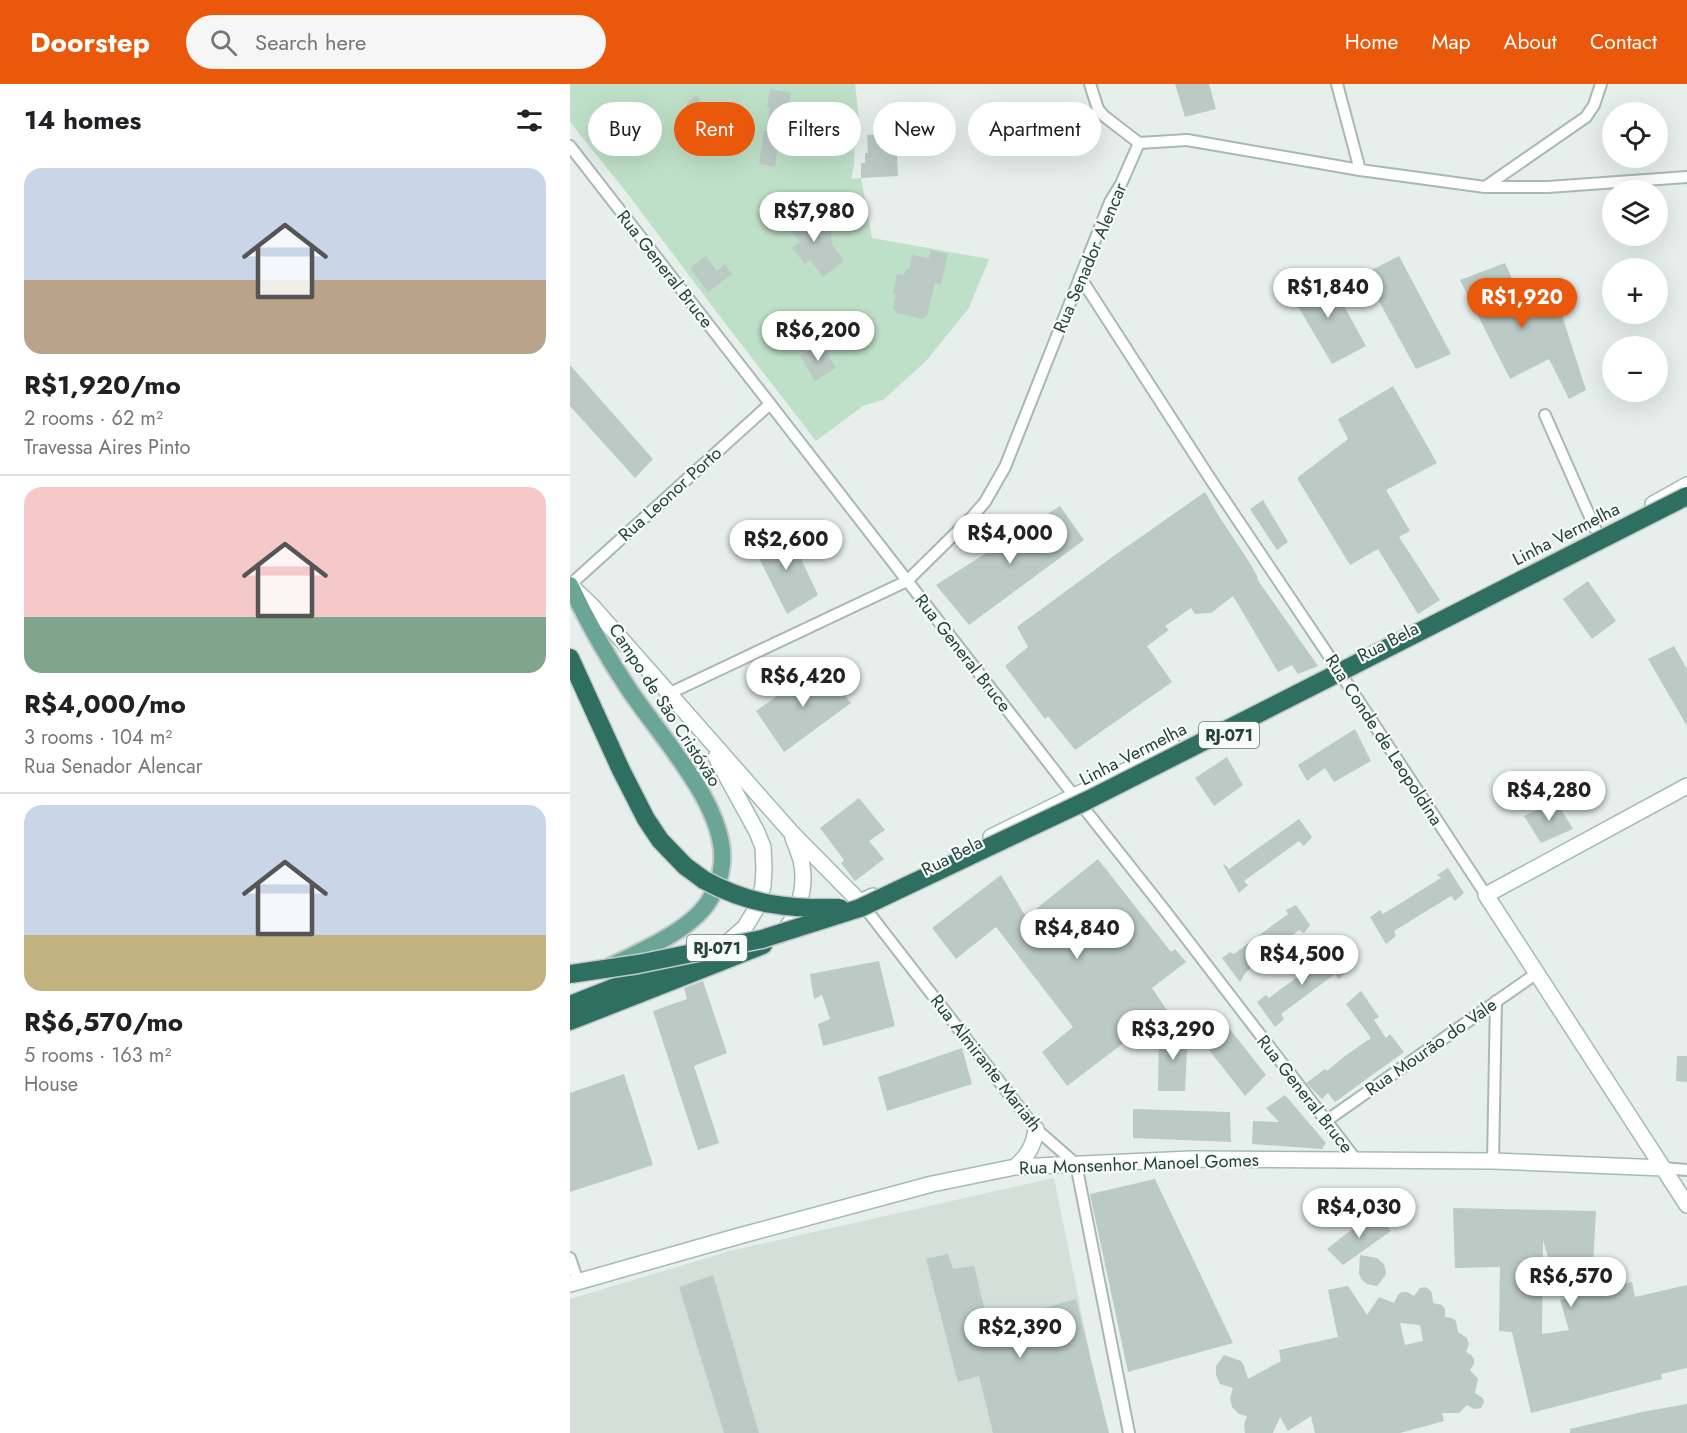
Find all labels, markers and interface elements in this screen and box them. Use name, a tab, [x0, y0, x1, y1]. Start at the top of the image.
search box	[186, 15, 606, 69]
text: Doorstep	[30, 22, 150, 63]
icon: search	[207, 26, 240, 59]
text: Search here	[255, 26, 366, 58]
text: Home	[1345, 27, 1398, 57]
text: Map	[1431, 27, 1471, 57]
text: About	[1504, 27, 1557, 57]
text: Contact	[1590, 27, 1657, 57]
text: 14 homes	[24, 101, 141, 139]
chip: Buy	[588, 102, 662, 156]
chip: Rent	[674, 102, 755, 156]
chip: Filters	[767, 102, 861, 156]
chip: New	[873, 102, 956, 156]
chip: Apartment	[968, 102, 1101, 156]
map controls	[1602, 102, 1668, 402]
button: locate	[1602, 102, 1668, 168]
icon: filters	[513, 104, 546, 137]
street label: Rua Senador Alencar	[1047, 178, 1134, 337]
button: layers	[1602, 180, 1668, 246]
pin: R$7,980	[759, 192, 869, 243]
text: R$7,980	[773, 197, 855, 226]
street label: Rua General Bruce	[611, 204, 719, 334]
icon: home	[231, 207, 339, 315]
button: +	[1602, 258, 1668, 324]
pin: R$1,840	[1273, 268, 1383, 319]
text: R$1,840	[1287, 273, 1369, 302]
pin: R$1,920	[1467, 278, 1577, 329]
text: R$1,920	[1481, 283, 1563, 312]
pin: R$6,200	[763, 311, 873, 362]
text: R$6,200	[776, 316, 860, 345]
button: −	[1602, 336, 1668, 402]
text: R$1,920/mo	[24, 366, 181, 404]
text: 2 rooms · 62 m²	[24, 404, 163, 433]
text: Travessa Aires Pinto	[24, 433, 190, 462]
street label: Rua Leonor Porto	[613, 440, 728, 548]
street label: Linha Vermelha	[1508, 496, 1624, 572]
pin: R$4,000	[955, 514, 1065, 565]
text: R$4,000	[967, 519, 1053, 548]
pin: R$2,600	[731, 520, 841, 571]
text: R$2,600	[744, 525, 828, 554]
icon: home	[231, 526, 339, 634]
street label: Rua General Bruce	[909, 588, 1017, 718]
street label: Rua Bela	[1353, 616, 1423, 668]
street label: Campo de São Cristóvão	[602, 618, 728, 792]
street label: Rua Conde de Leopoldina	[1319, 649, 1449, 831]
pin: R$6,420	[748, 657, 858, 708]
text: R$6,420	[760, 662, 846, 691]
text: R$4,000/mo	[24, 685, 186, 723]
street label: Linha Vermelha	[1075, 716, 1191, 792]
road number: RJ-071	[1199, 722, 1259, 748]
text: 3 rooms · 104 m²	[24, 723, 172, 752]
text: Rua Senador Alencar	[24, 752, 203, 781]
pin: R$4,280	[1494, 771, 1604, 822]
text: R$4,280	[1507, 776, 1591, 805]
street label: Rua Bela	[917, 830, 987, 882]
icon: home	[231, 844, 339, 952]
pin: R$4,840	[1022, 909, 1132, 960]
text: R$4,840	[1034, 914, 1120, 943]
road number: RJ-071	[687, 935, 747, 961]
pin: R$4,500	[1247, 935, 1357, 986]
text: R$4,500	[1259, 940, 1345, 969]
street label: Rua Almirante Mariath	[924, 989, 1048, 1137]
street label: Rua Mourão do Vale	[1360, 992, 1502, 1102]
text: R$6,570/mo	[24, 1003, 183, 1041]
pin: R$3,290	[1118, 1010, 1228, 1061]
text: R$3,290	[1131, 1015, 1215, 1044]
street label: Rua General Bruce	[1251, 1029, 1359, 1159]
text: 5 rooms · 163 m²	[24, 1041, 171, 1070]
text: House	[24, 1070, 78, 1099]
street label: Rua Monsenhor Manoel Gomes	[1019, 1147, 1259, 1181]
pin: R$4,030	[1304, 1188, 1414, 1239]
text: R$4,030	[1317, 1193, 1401, 1222]
pin: R$6,570	[1516, 1257, 1626, 1308]
text: R$6,570	[1529, 1262, 1613, 1291]
pin: R$2,390	[965, 1308, 1075, 1359]
text: R$2,390	[978, 1313, 1062, 1342]

